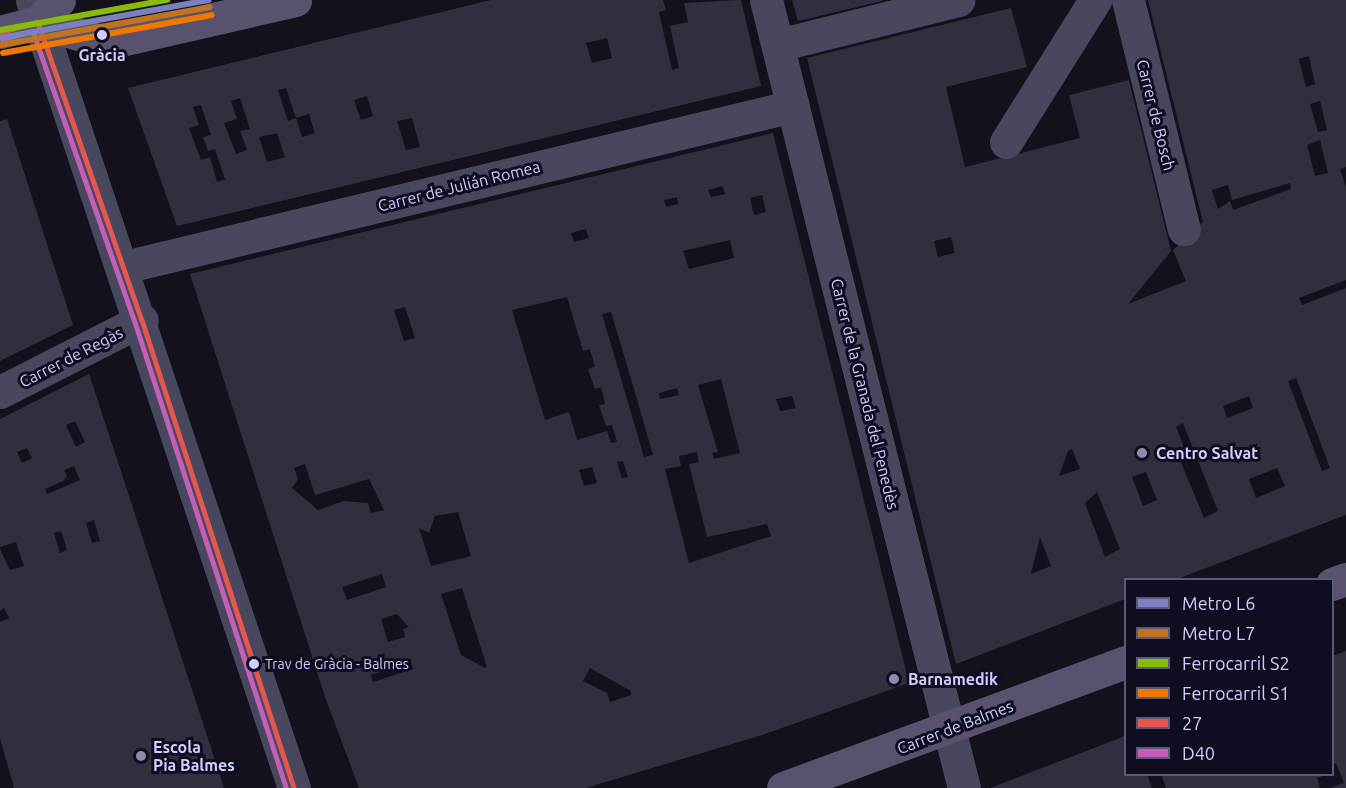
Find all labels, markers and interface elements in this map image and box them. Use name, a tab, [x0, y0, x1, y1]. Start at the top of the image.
marker: Gràcia	[93, 26, 111, 44]
place label: Gràcia	[78, 45, 126, 65]
street label: Carrer de Bosch	[1133, 58, 1179, 172]
street label: Carrer de Julián Romea	[376, 157, 542, 215]
street label: Carrer de la Granada del Penedès	[827, 276, 903, 512]
street label: Carrer de Regàs	[16, 323, 126, 391]
place label: Centro Salvat	[1156, 443, 1258, 463]
marker: Centro Salvat	[1133, 444, 1151, 462]
legend	[1124, 578, 1334, 776]
text: Metro L6	[1182, 593, 1255, 613]
text: Metro L7	[1182, 623, 1255, 643]
text: Ferrocarril S2	[1182, 653, 1290, 673]
place label: Trav de Gràcia - Balmes	[265, 656, 409, 672]
marker: Trav de Gràcia - Balmes	[248, 658, 260, 670]
place label: Barnamedik	[908, 669, 998, 689]
marker: Barnamedik	[885, 670, 903, 688]
text: Ferrocarril S1	[1182, 683, 1290, 703]
street label: Carrer de Balmes	[894, 696, 1016, 758]
text: 27	[1182, 713, 1202, 733]
place label: Escola Pia Balmes	[153, 737, 235, 775]
text: D40	[1182, 743, 1215, 763]
marker: Escola Pia Balmes	[134, 749, 148, 763]

